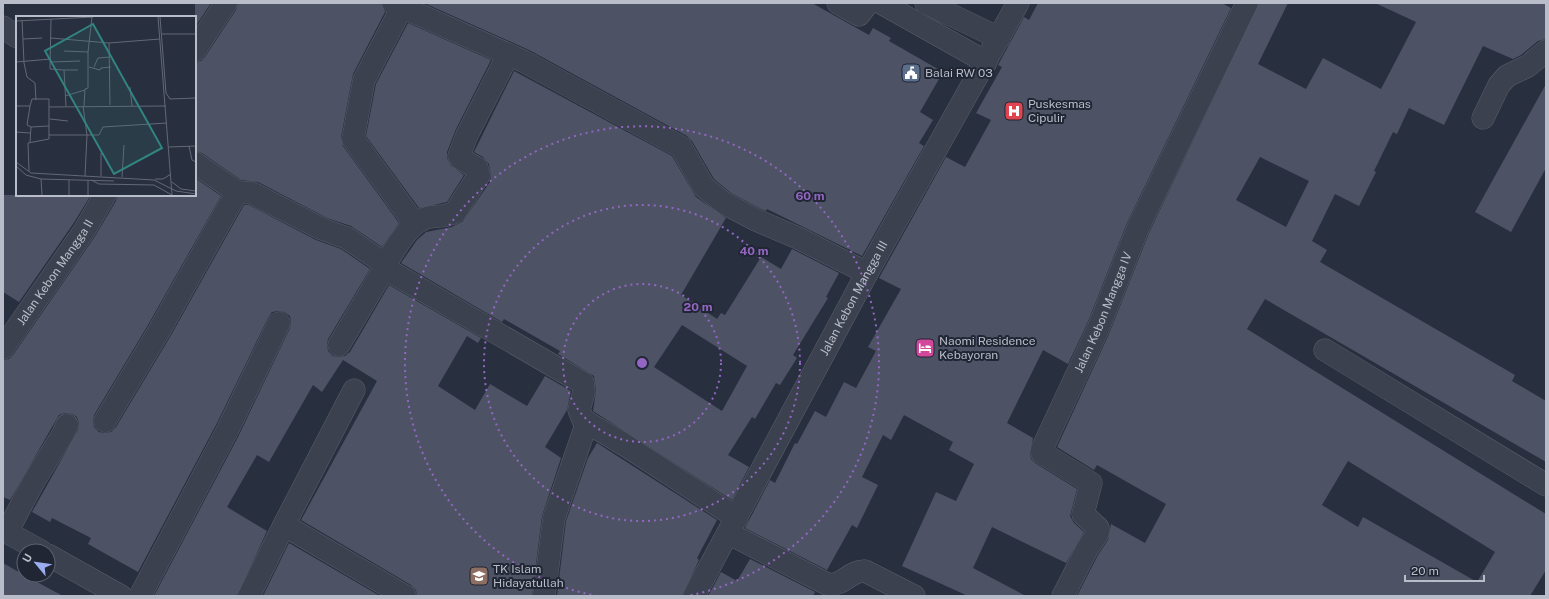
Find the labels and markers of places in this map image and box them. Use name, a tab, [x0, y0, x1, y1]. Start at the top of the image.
public building icon: Balai RW 03	[900, 62, 922, 84]
place label: Balai RW 03	[925, 66, 993, 80]
place label: Puskesmas Cipulir	[1028, 97, 1091, 125]
hospital icon: Puskesmas Cipulir	[1003, 100, 1025, 122]
place label: Naomi Residence Kebayoran	[939, 334, 1036, 362]
hotel icon: Naomi Residence Kebayoran	[914, 337, 936, 359]
centre of rings	[635, 356, 649, 370]
place label: TK Islam Hidayatullah	[493, 562, 564, 590]
school or university icon: TK Islam Hidayatullah	[468, 565, 490, 587]

